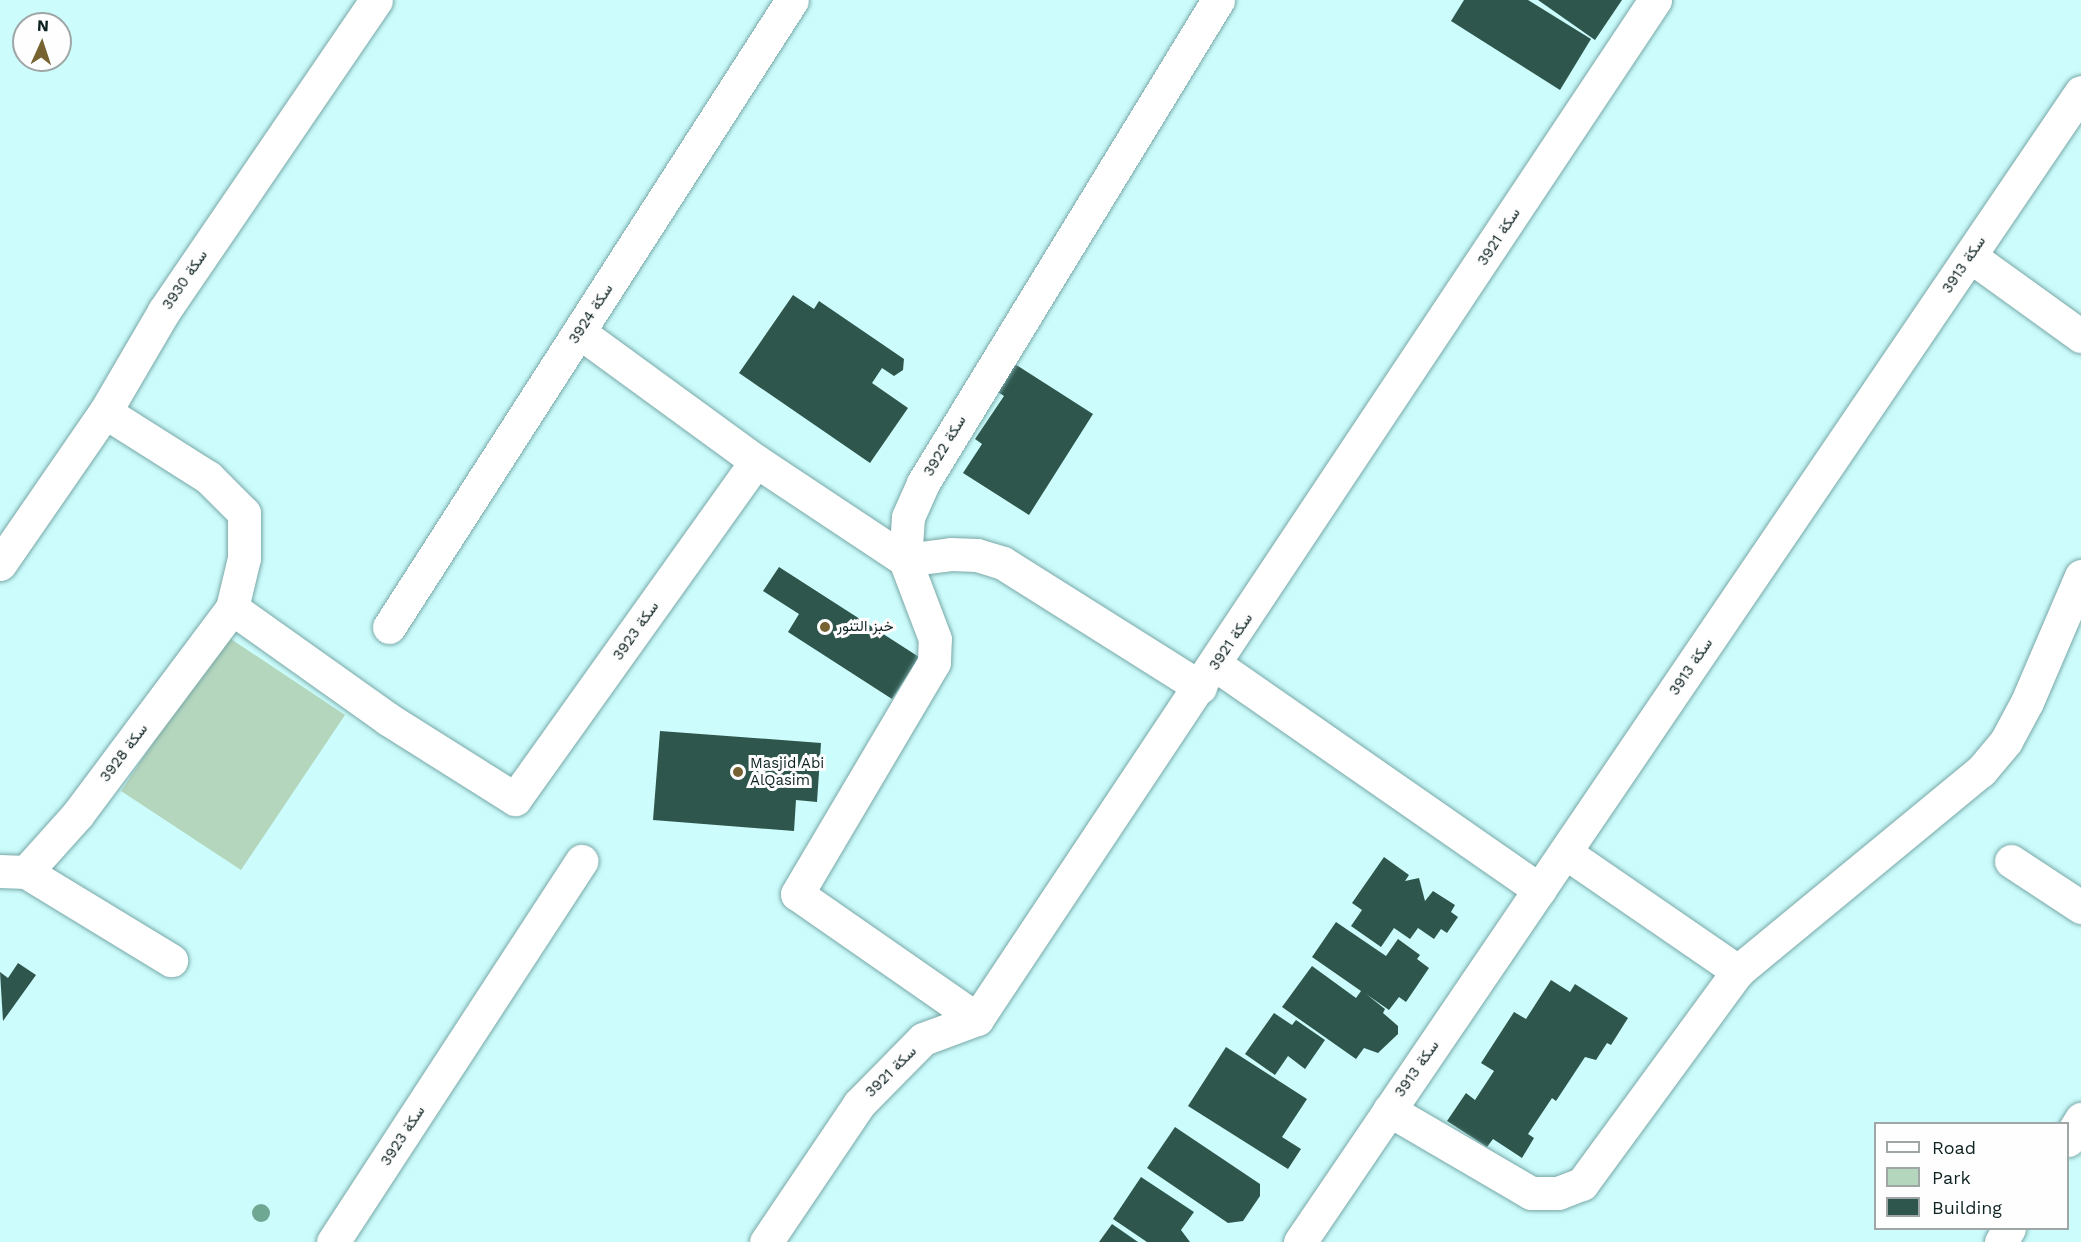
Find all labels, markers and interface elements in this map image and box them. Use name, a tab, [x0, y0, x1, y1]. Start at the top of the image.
north arrow	[12, 12, 72, 72]
text: N	[36, 16, 49, 35]
street label: سكة 3921	[1474, 205, 1524, 269]
street label: سكة 3913	[1938, 233, 1990, 297]
street label: سكة 3930	[158, 247, 212, 313]
street label: سكة 3924	[565, 281, 617, 347]
street label: سكة 3922	[920, 412, 970, 480]
street label: سكة 3923	[609, 598, 663, 664]
street label: سكة 3921	[1205, 610, 1257, 674]
place label: خبز التنور	[837, 618, 894, 636]
marker: خبز التنور	[818, 620, 832, 634]
street label: سكة 3913	[1665, 635, 1717, 699]
street label: سكة 3928	[96, 720, 152, 786]
place label: Masjid Abi AlQasim	[750, 754, 825, 789]
marker: Masjid Abi AlQasim	[731, 765, 745, 779]
street label: سكة 3913	[1391, 1037, 1443, 1101]
street label: سكة 3921	[862, 1043, 920, 1101]
street label: سكة 3923	[377, 1103, 429, 1169]
legend	[1874, 1122, 2069, 1230]
text: Road	[1932, 1137, 1976, 1158]
text: Park	[1932, 1167, 1971, 1188]
text: Building	[1932, 1197, 2002, 1218]

